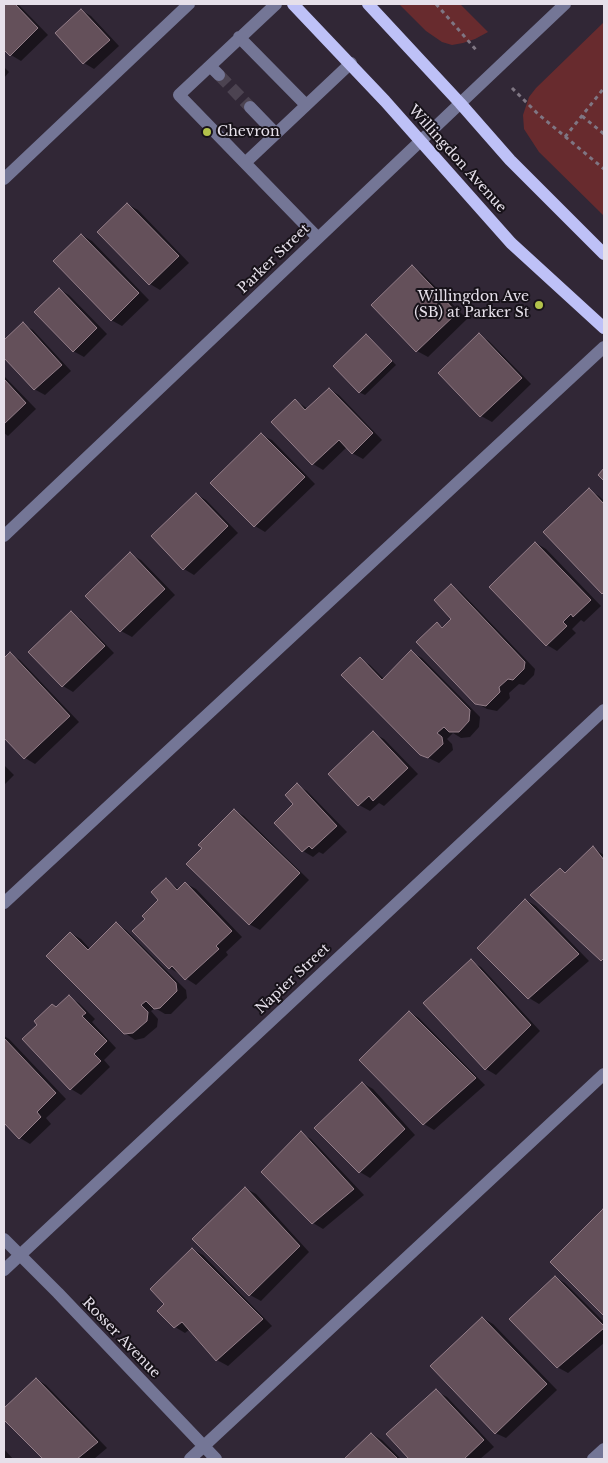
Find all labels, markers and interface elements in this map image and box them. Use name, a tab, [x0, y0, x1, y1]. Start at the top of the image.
street label: Willingdon Avenue	[404, 102, 510, 216]
place label: Chevron	[217, 124, 280, 140]
marker: Chevron	[201, 126, 213, 138]
street label: Parker Street	[235, 221, 313, 297]
place label: Willingdon Ave (SB) at Parker St	[414, 289, 529, 322]
marker: Willingdon Ave (SB) at Parker St	[533, 299, 545, 311]
street label: Napier Street	[253, 940, 333, 1018]
street label: Rosser Avenue	[79, 1294, 163, 1382]

